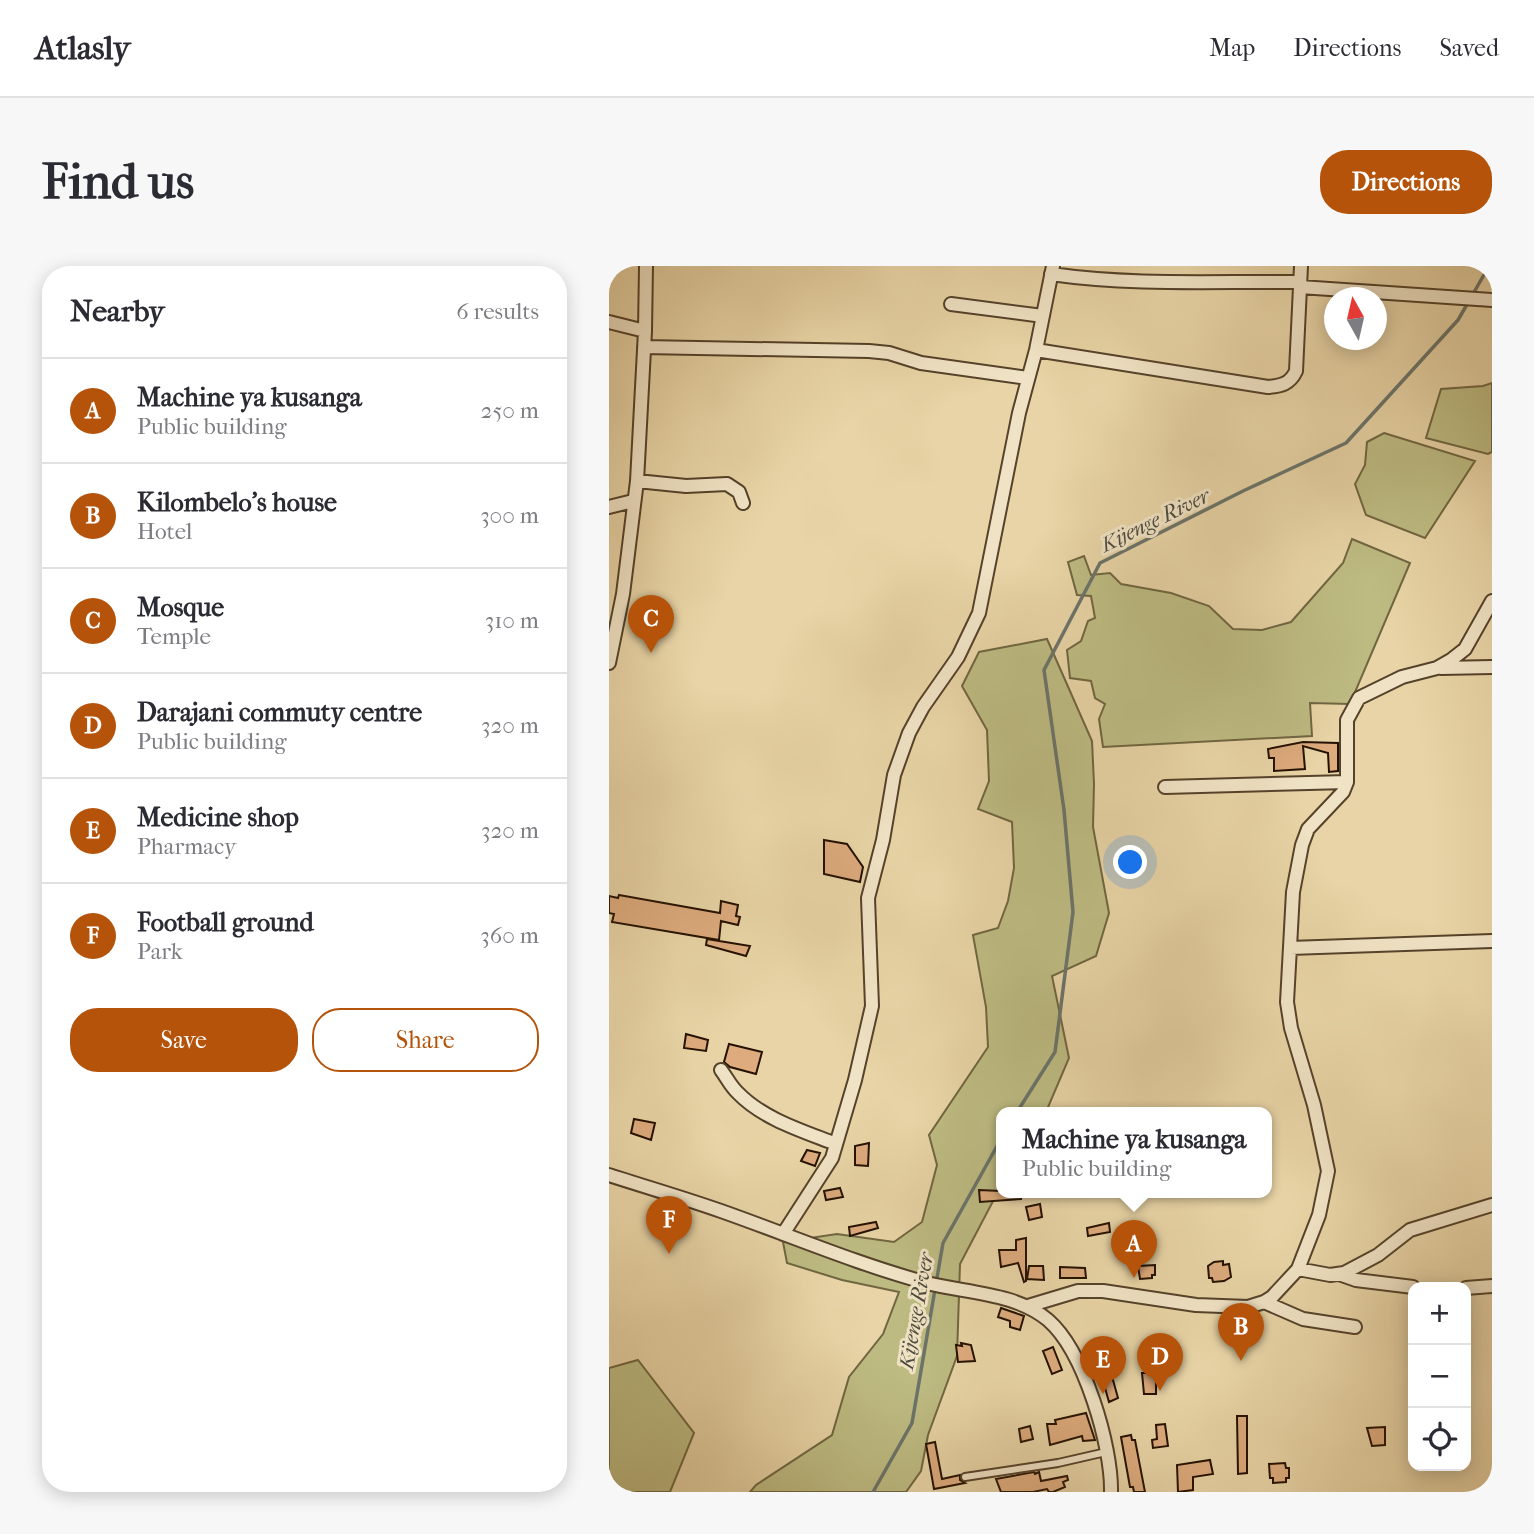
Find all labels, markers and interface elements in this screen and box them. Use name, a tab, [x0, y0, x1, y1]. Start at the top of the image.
text: Atlasly	[35, 29, 130, 68]
text: Map	[1209, 34, 1255, 62]
text: Directions	[1293, 34, 1401, 62]
text: Saved	[1439, 34, 1499, 62]
button: Directions	[1320, 150, 1492, 214]
text: Find us	[42, 153, 194, 211]
north arrow	[1324, 287, 1387, 350]
text: Nearby	[70, 294, 165, 329]
text: 6 results	[456, 298, 539, 325]
text: Machine ya kusanga	[137, 382, 362, 413]
text: A	[86, 397, 100, 424]
text: 250 m	[481, 397, 539, 424]
text: Public building	[137, 413, 287, 440]
water label: Kijenge River	[1095, 483, 1215, 558]
text: Kilombelo's house	[137, 487, 337, 518]
text: B	[86, 502, 100, 529]
text: 300 m	[480, 502, 539, 529]
text: Hotel	[137, 518, 192, 545]
text: Mosque	[137, 592, 224, 623]
pin: C	[628, 595, 674, 653]
text: C	[85, 607, 101, 634]
text: 310 m	[485, 607, 539, 634]
text: Temple	[137, 623, 211, 650]
text: Darajani commuty centre	[137, 697, 422, 728]
text: D	[84, 712, 102, 739]
text: 320 m	[481, 712, 539, 739]
text: Public building	[137, 728, 287, 755]
text: Medicine shop	[137, 802, 299, 833]
text: E	[86, 817, 100, 844]
text: 320 m	[481, 817, 539, 844]
text: Pharmacy	[137, 833, 236, 860]
your location	[1113, 845, 1147, 879]
text: Football ground	[137, 907, 314, 938]
text: F	[87, 922, 99, 949]
text: 360 m	[480, 922, 539, 949]
text: Park	[137, 938, 183, 965]
button: Save	[70, 1008, 298, 1072]
button: Share	[312, 1008, 539, 1072]
popup	[996, 1107, 1272, 1198]
text: Machine ya kusanga	[1022, 1124, 1246, 1155]
text: Public building	[1022, 1155, 1171, 1182]
pin: F	[646, 1196, 692, 1254]
pin: A	[1111, 1220, 1157, 1278]
water label: Kijenge River	[894, 1249, 938, 1373]
map controls	[1408, 1282, 1471, 1471]
button: +	[1408, 1282, 1471, 1345]
pin: B	[1218, 1303, 1264, 1361]
pin: D	[1137, 1333, 1183, 1391]
pin: E	[1080, 1336, 1126, 1394]
button: −	[1408, 1345, 1471, 1408]
button: locate	[1408, 1408, 1471, 1471]

